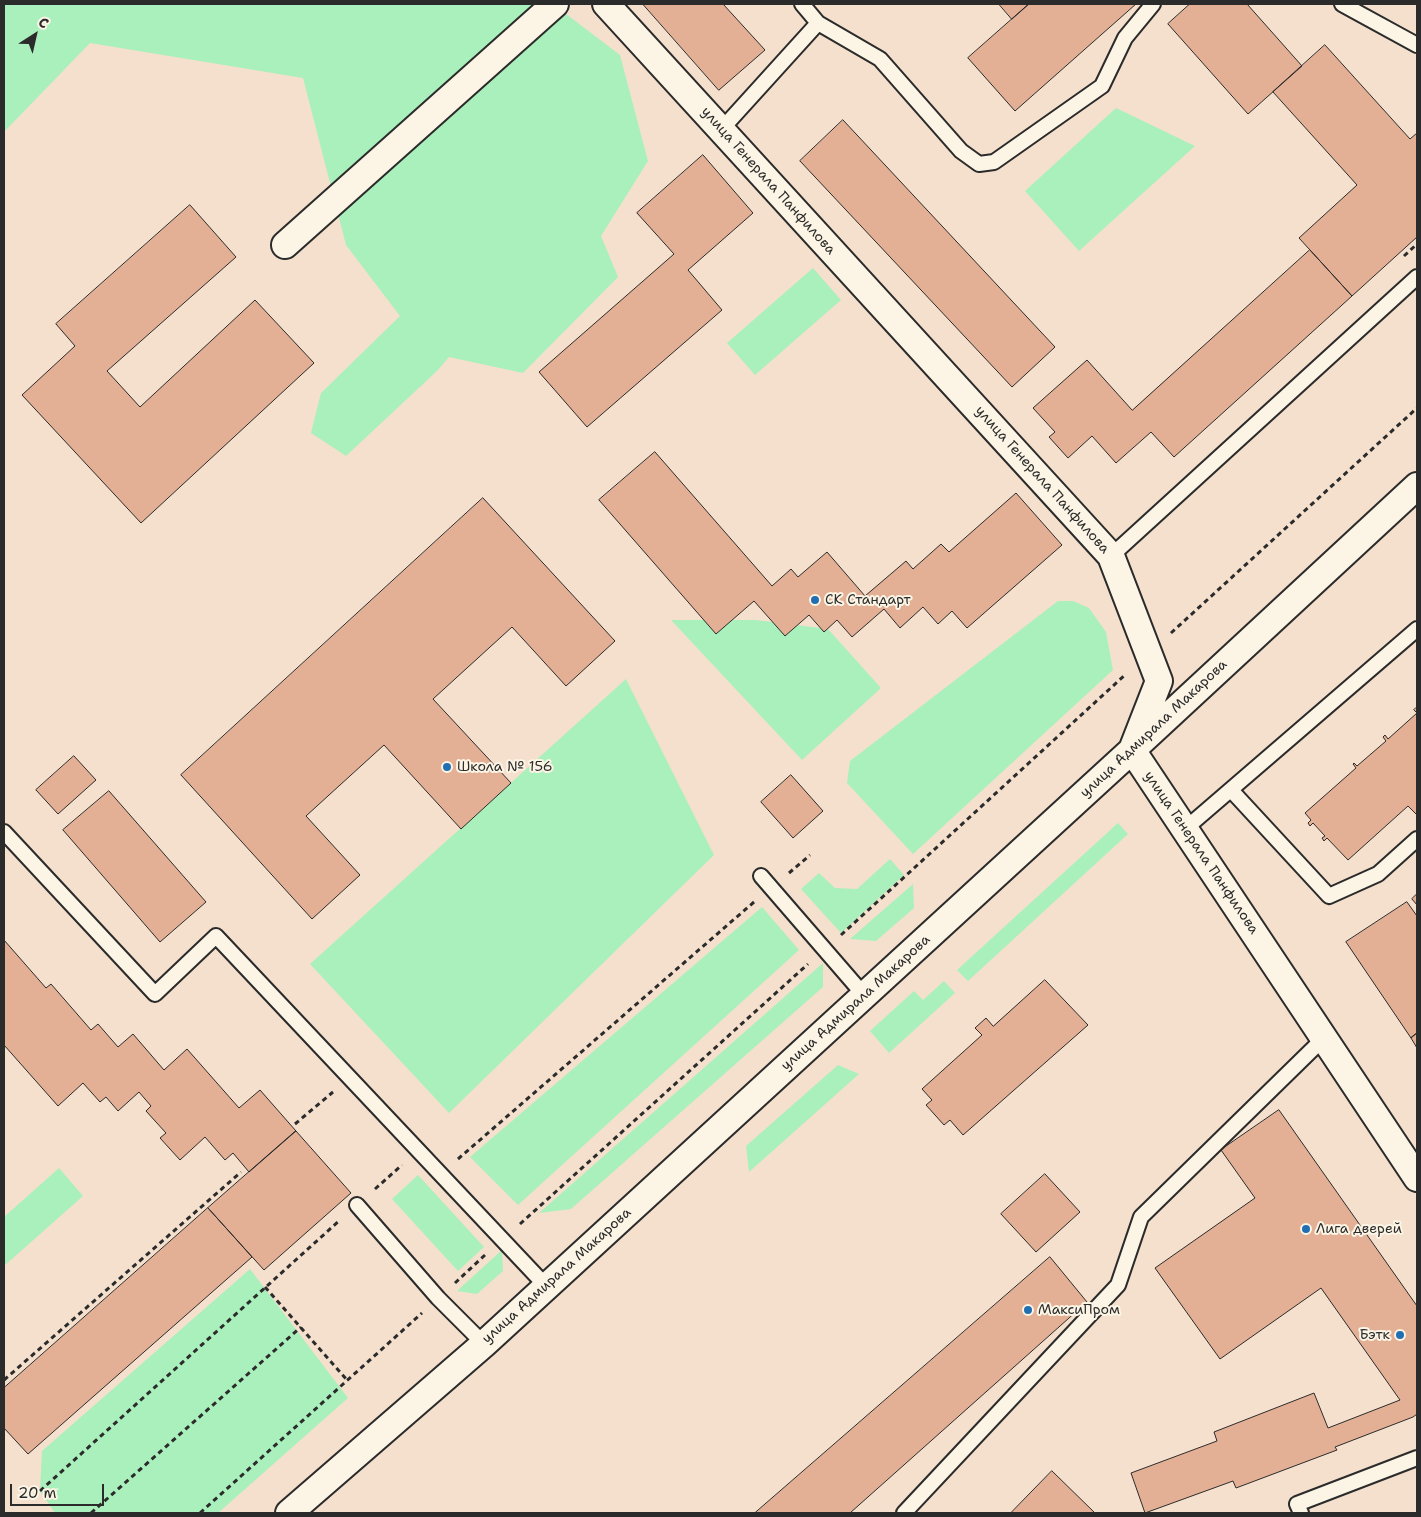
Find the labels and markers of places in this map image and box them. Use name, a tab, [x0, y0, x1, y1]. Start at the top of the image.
place label: СК Стандарт	[825, 592, 911, 608]
marker: СК Стандарт	[809, 594, 821, 606]
place label: Школа № 156	[457, 759, 553, 775]
marker: Школа № 156	[441, 761, 453, 773]
place label: Лига дверей	[1316, 1221, 1402, 1237]
marker: Лига дверей	[1300, 1223, 1312, 1235]
place label: МаксиПром	[1038, 1302, 1120, 1318]
marker: МаксиПром	[1022, 1304, 1034, 1316]
place label: Бэтк	[1359, 1327, 1390, 1343]
marker: Бэтк	[1394, 1329, 1406, 1341]

